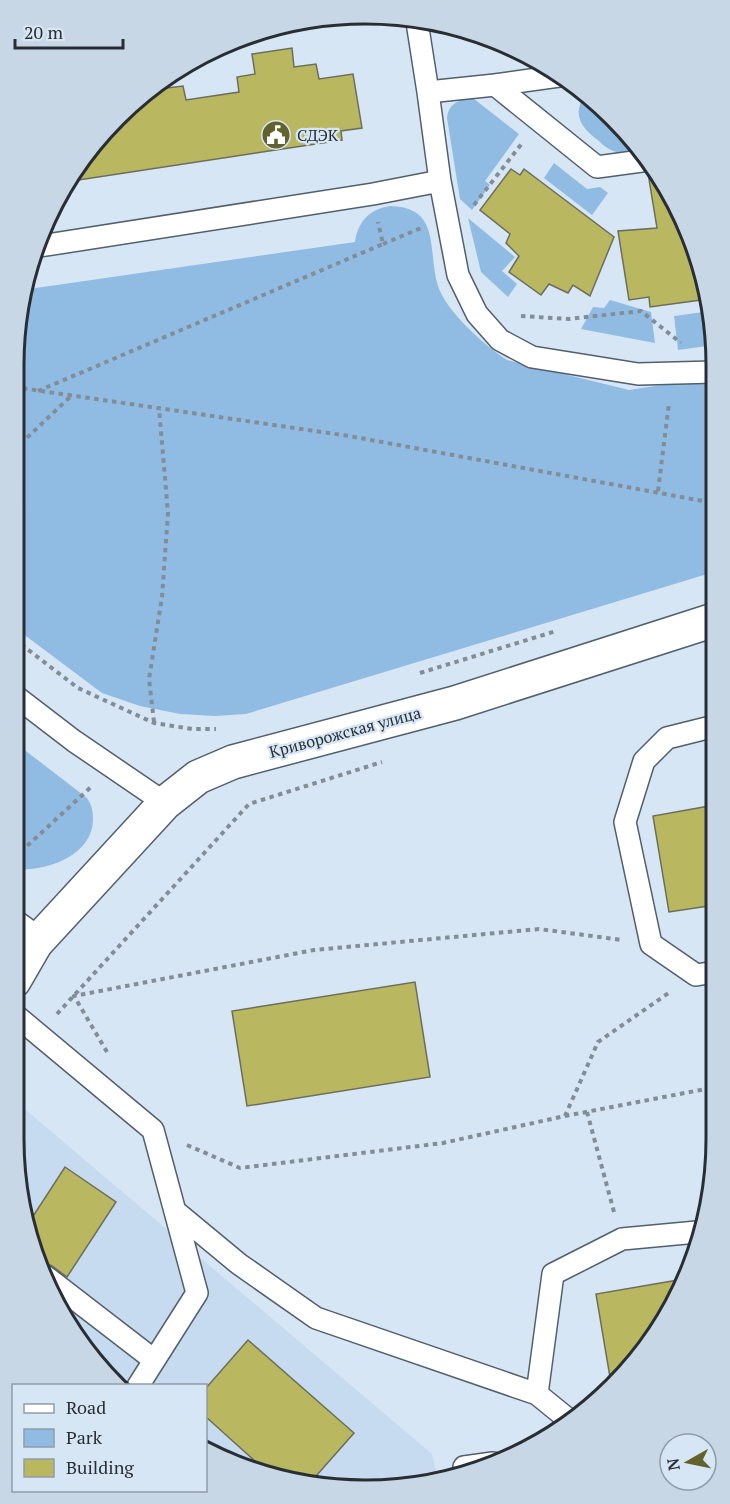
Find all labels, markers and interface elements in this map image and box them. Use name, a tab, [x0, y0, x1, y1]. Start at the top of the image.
scale bar	[15, 12, 123, 50]
text: 20 m	[24, 20, 64, 44]
public building icon: СДЭК	[260, 119, 292, 151]
place label: СДЭК	[297, 124, 339, 146]
street label: Криворожская улица	[267, 701, 423, 763]
legend	[12, 1384, 207, 1492]
text: Road	[66, 1395, 106, 1419]
text: Park	[66, 1425, 103, 1449]
north arrow	[658, 1432, 718, 1492]
text: Building	[66, 1455, 134, 1479]
text: N	[661, 1457, 685, 1472]

